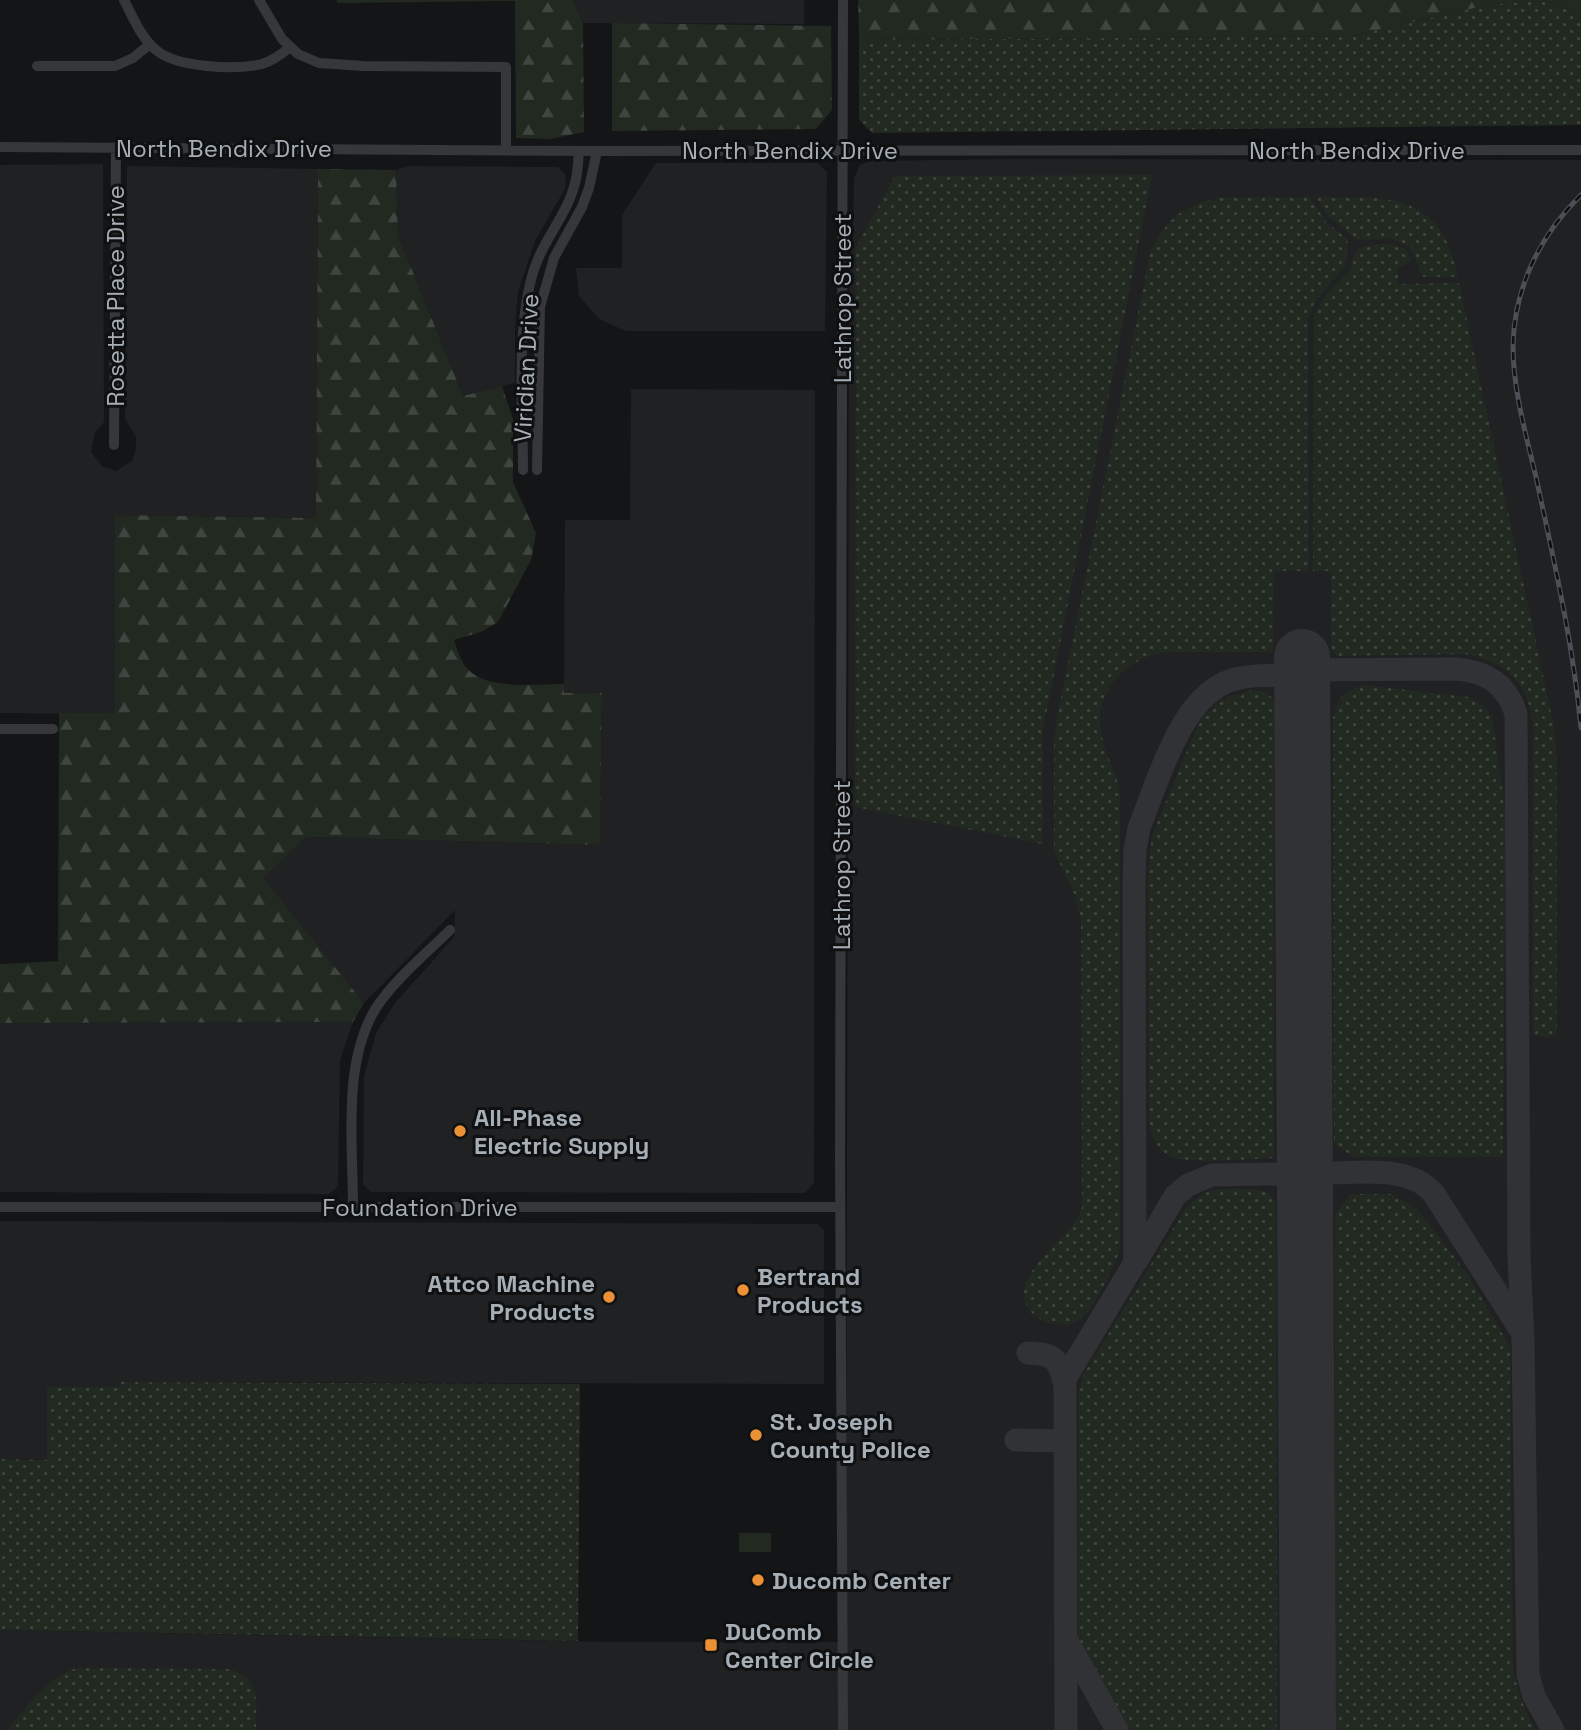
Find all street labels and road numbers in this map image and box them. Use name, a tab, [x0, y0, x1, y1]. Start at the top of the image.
street label: North Bendix Drive	[116, 133, 332, 164]
street label: North Bendix Drive	[682, 135, 898, 166]
street label: North Bendix Drive	[1249, 135, 1465, 166]
street label: Rosetta Place Drive	[100, 185, 131, 407]
street label: Lathrop Street	[827, 213, 858, 383]
street label: Viridian Drive	[507, 293, 545, 443]
street label: Lathrop Street	[826, 780, 857, 950]
street label: Foundation Drive	[322, 1192, 518, 1223]

